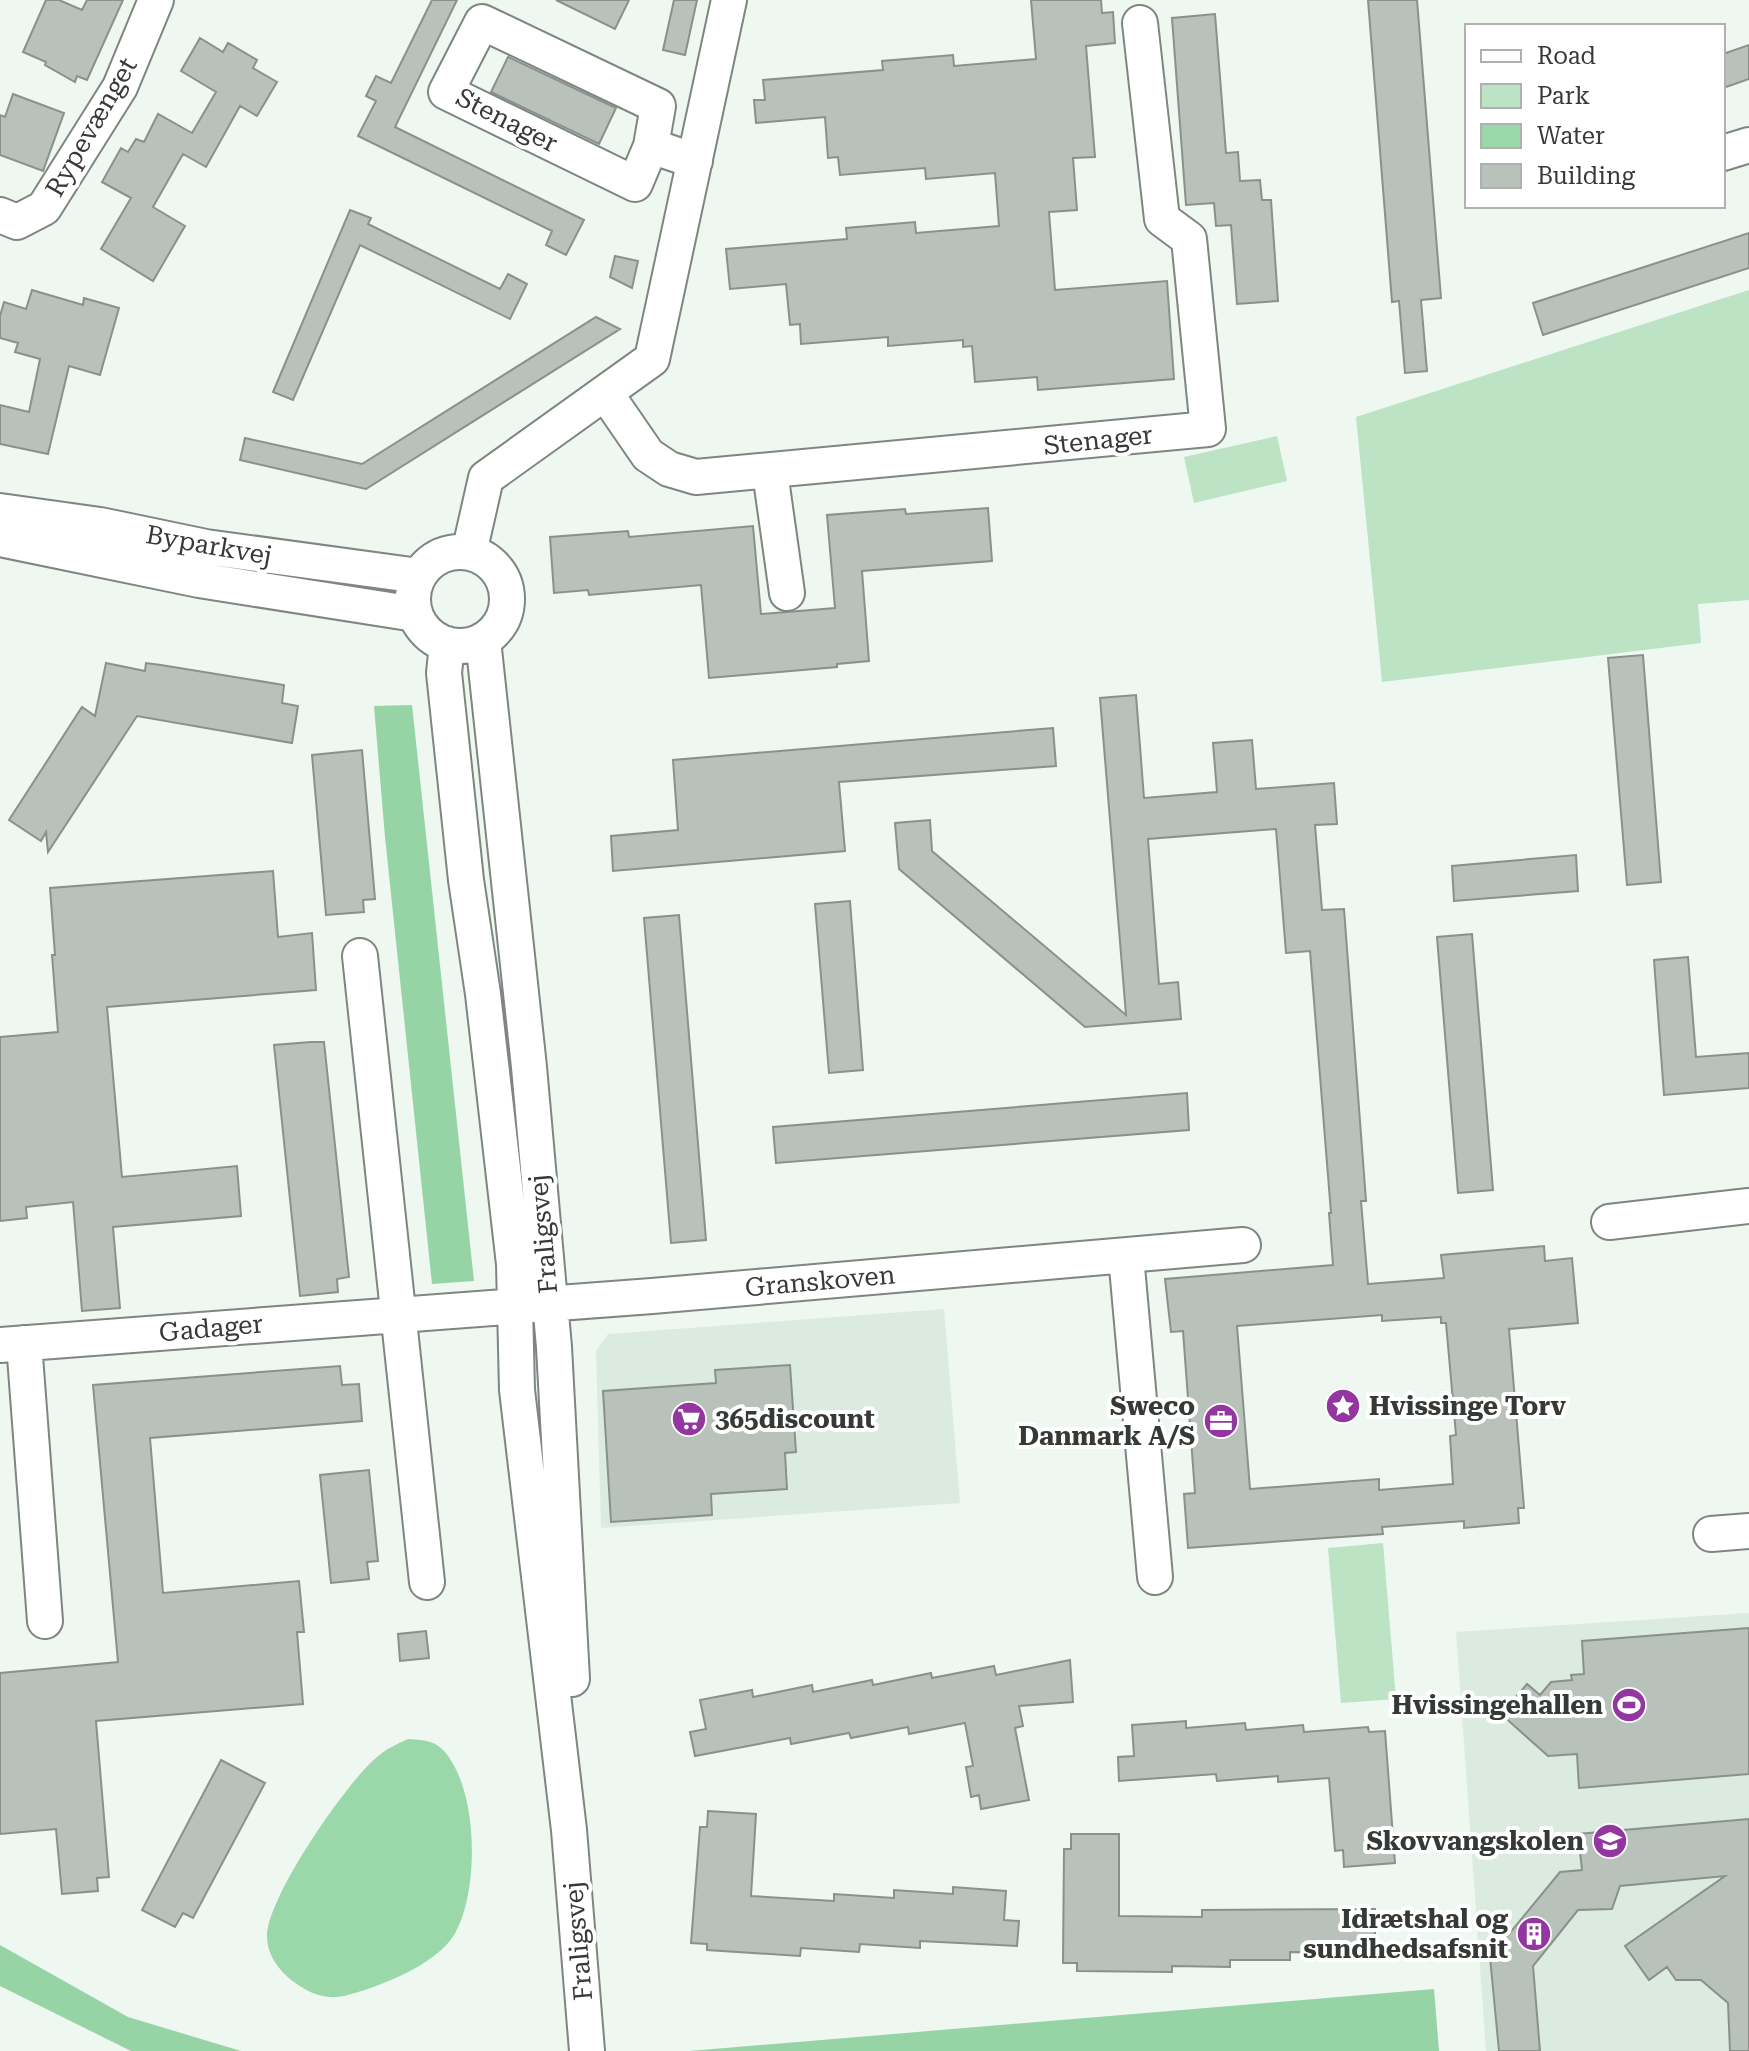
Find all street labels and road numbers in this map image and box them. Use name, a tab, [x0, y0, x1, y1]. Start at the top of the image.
street label: Rypevænget	[39, 52, 143, 202]
street label: Stenager	[451, 82, 563, 158]
street label: Stenager	[1042, 419, 1154, 461]
street label: Byparkvej	[144, 519, 274, 571]
street label: Fraligsvej	[523, 1173, 563, 1295]
street label: Granskoven	[744, 1259, 897, 1303]
street label: Gadager	[158, 1308, 265, 1347]
street label: Fraligsvej	[558, 1880, 598, 2002]

